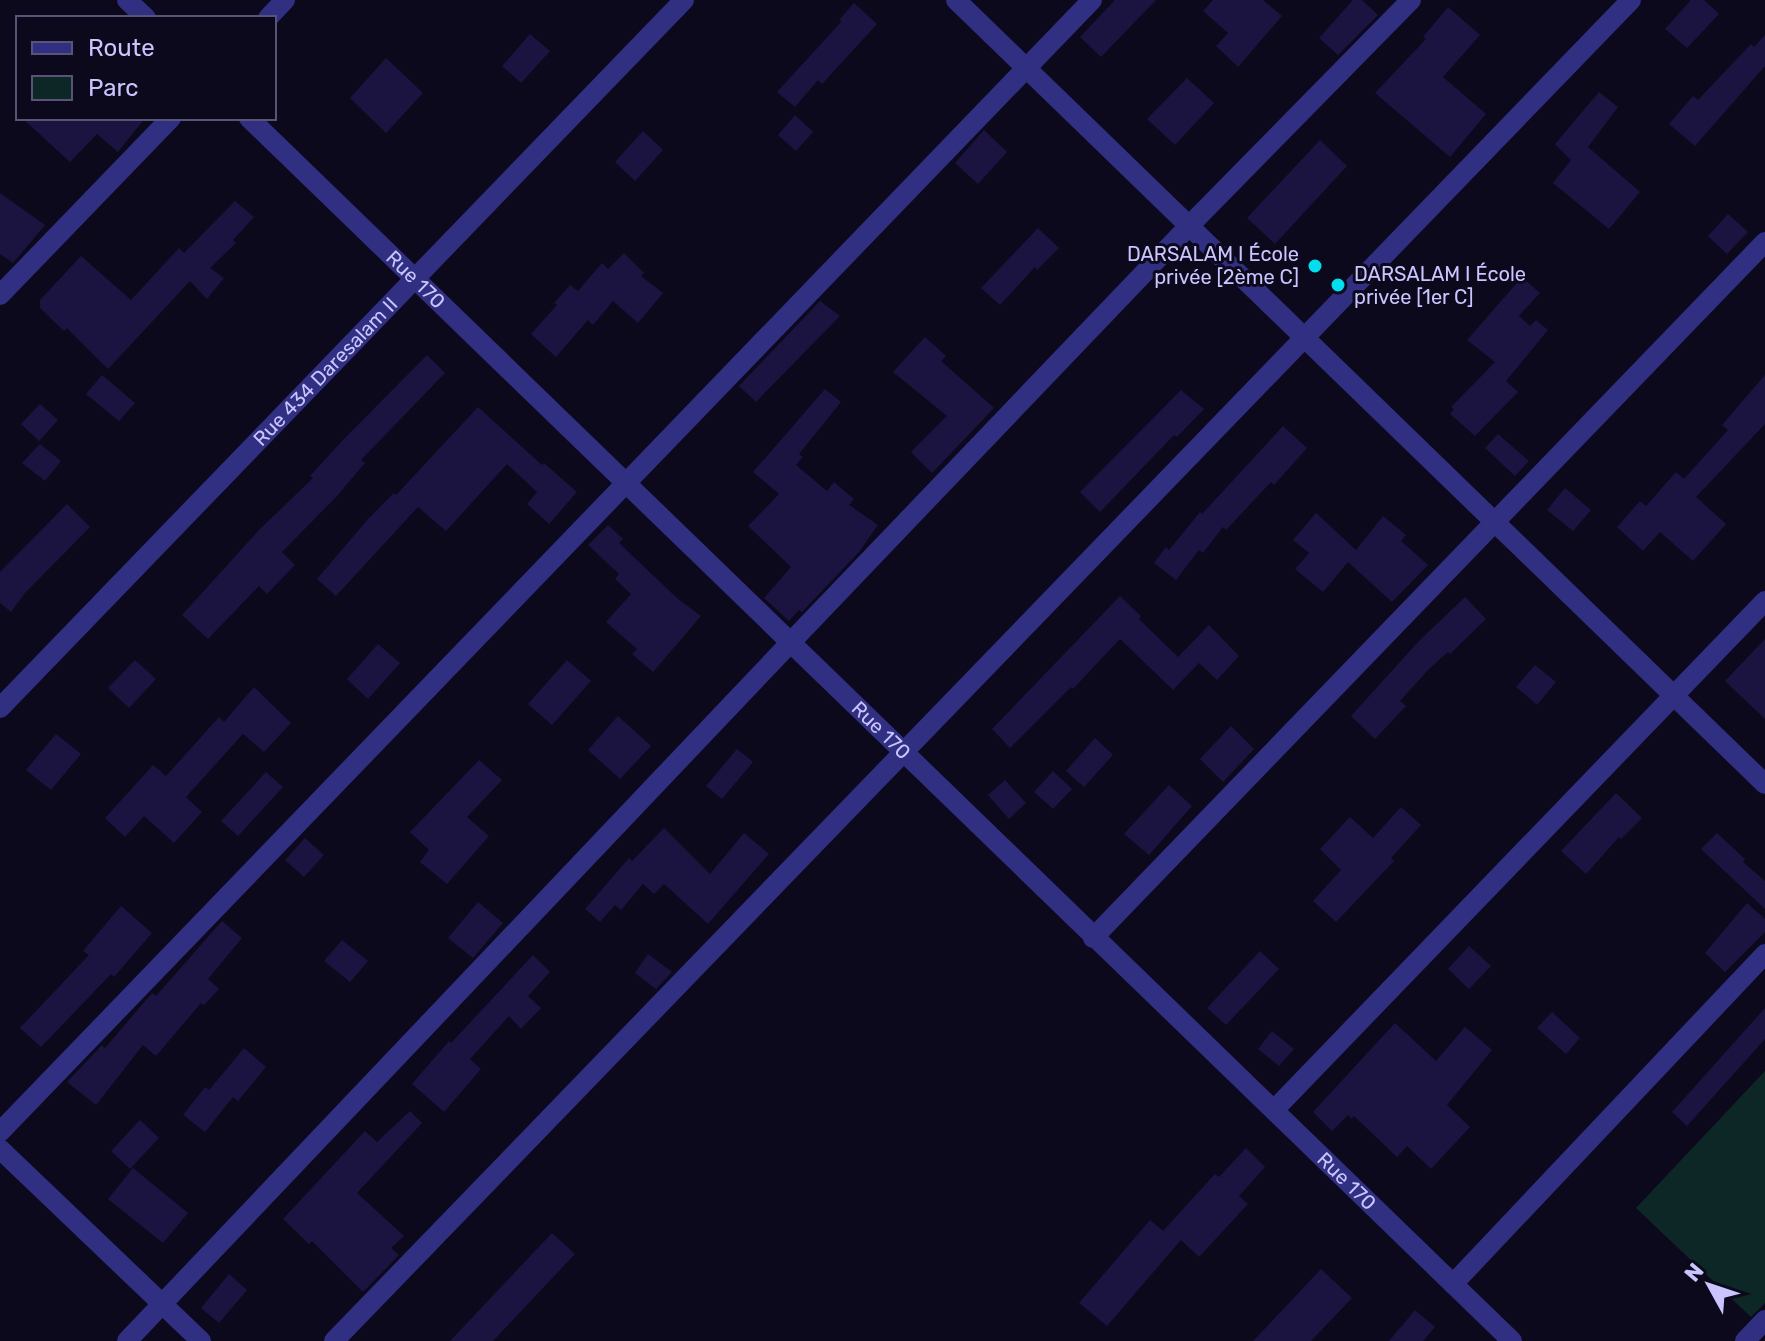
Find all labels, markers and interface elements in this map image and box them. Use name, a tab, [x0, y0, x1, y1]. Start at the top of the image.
legend	[16, 16, 276, 120]
text: Route	[88, 34, 155, 62]
text: Parc	[88, 74, 139, 102]
place label: DARSALAM I École privée [2ème C]	[1127, 242, 1299, 289]
street label: Rue 170	[381, 245, 450, 313]
marker: DARSALAM I École privée [2ème C]	[1306, 257, 1324, 275]
place label: DARSALAM I École privée [1er C]	[1354, 262, 1526, 309]
marker: DARSALAM I École privée [1er C]	[1329, 276, 1347, 294]
street label: Rue 434 Daresalam II	[248, 292, 402, 451]
street label: Rue 170	[847, 696, 916, 764]
street label: Rue 170	[1312, 1147, 1381, 1215]
north arrow	[1669, 1245, 1749, 1325]
text: N	[1679, 1258, 1709, 1287]

